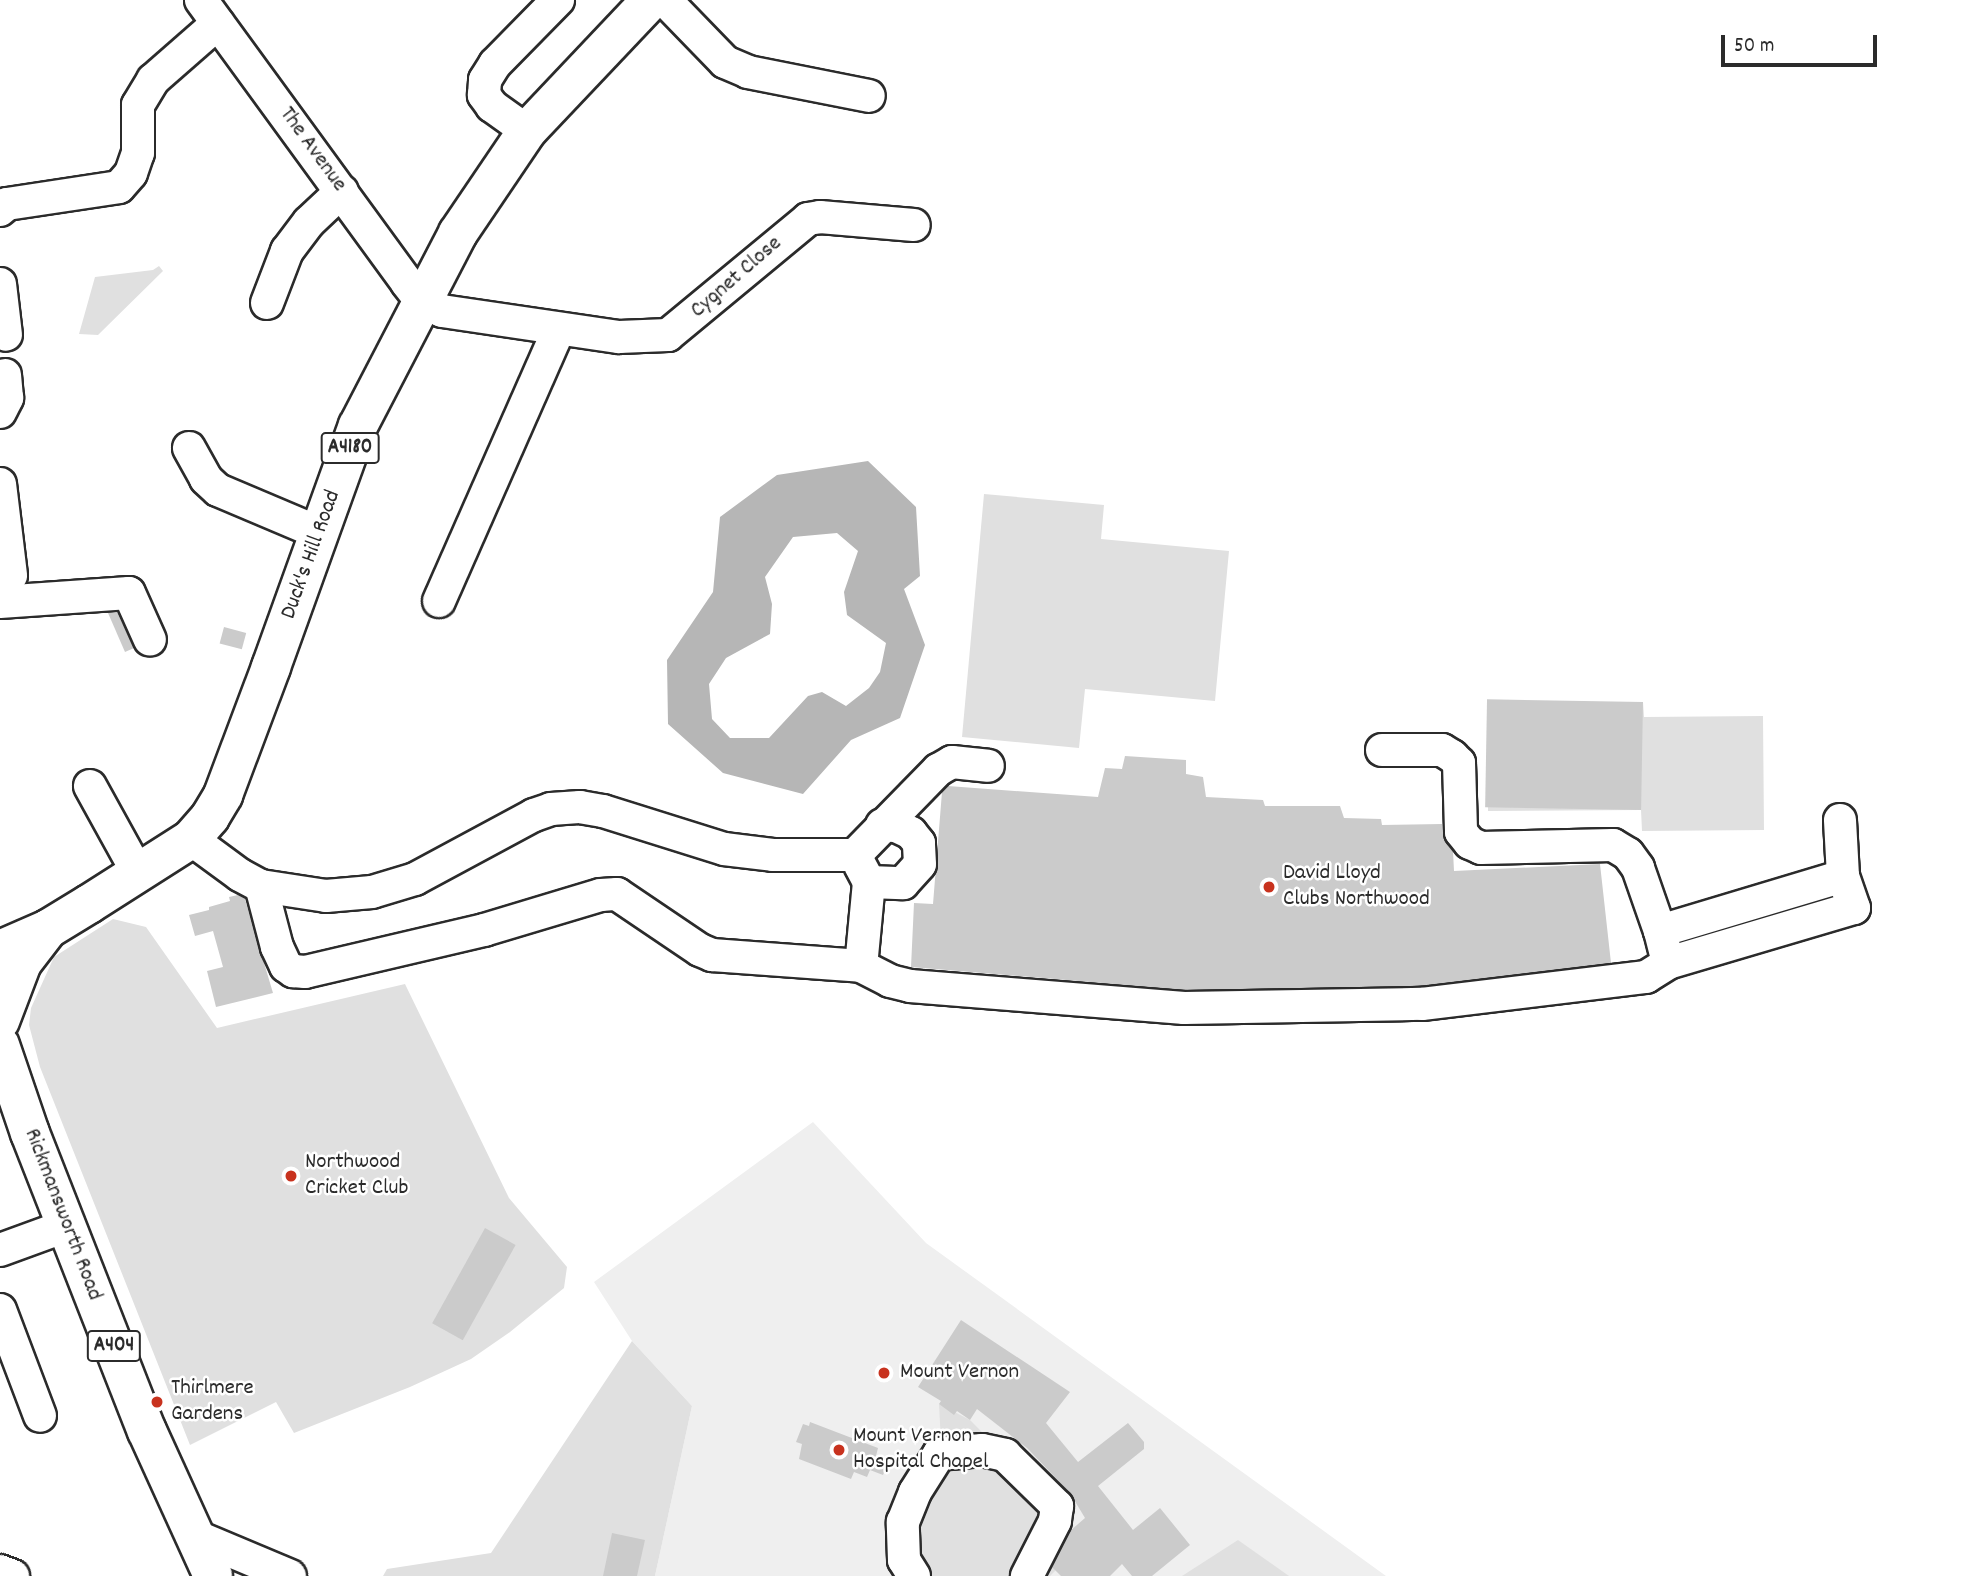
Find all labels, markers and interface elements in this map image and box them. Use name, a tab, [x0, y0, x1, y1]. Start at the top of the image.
scale bar	[1725, 21, 1881, 65]
text: 50 m	[1734, 32, 1774, 62]
street label: The Avenue	[272, 102, 352, 198]
street label: Cygnet Close	[686, 231, 788, 325]
road number: A4180	[320, 430, 380, 466]
street label: Duck's Hill Road	[276, 487, 348, 623]
place label: David Lloyd Clubs Northwood	[1283, 860, 1430, 914]
marker: David Lloyd Clubs Northwood	[1261, 879, 1277, 895]
street label: Rickmansworth Road	[17, 1125, 107, 1305]
place label: Northwood Cricket Club	[305, 1149, 408, 1203]
marker: Northwood Cricket Club	[283, 1168, 299, 1184]
road number: A404	[86, 1328, 142, 1364]
place label: Mount Vernon	[900, 1359, 1019, 1387]
marker: Mount Vernon	[874, 1363, 894, 1383]
place label: Thirlmere Gardens	[171, 1375, 254, 1429]
marker: Thirlmere Gardens	[149, 1394, 165, 1410]
place label: Mount Vernon Hospital Chapel	[853, 1423, 988, 1477]
marker: Mount Vernon Hospital Chapel	[831, 1442, 847, 1458]

